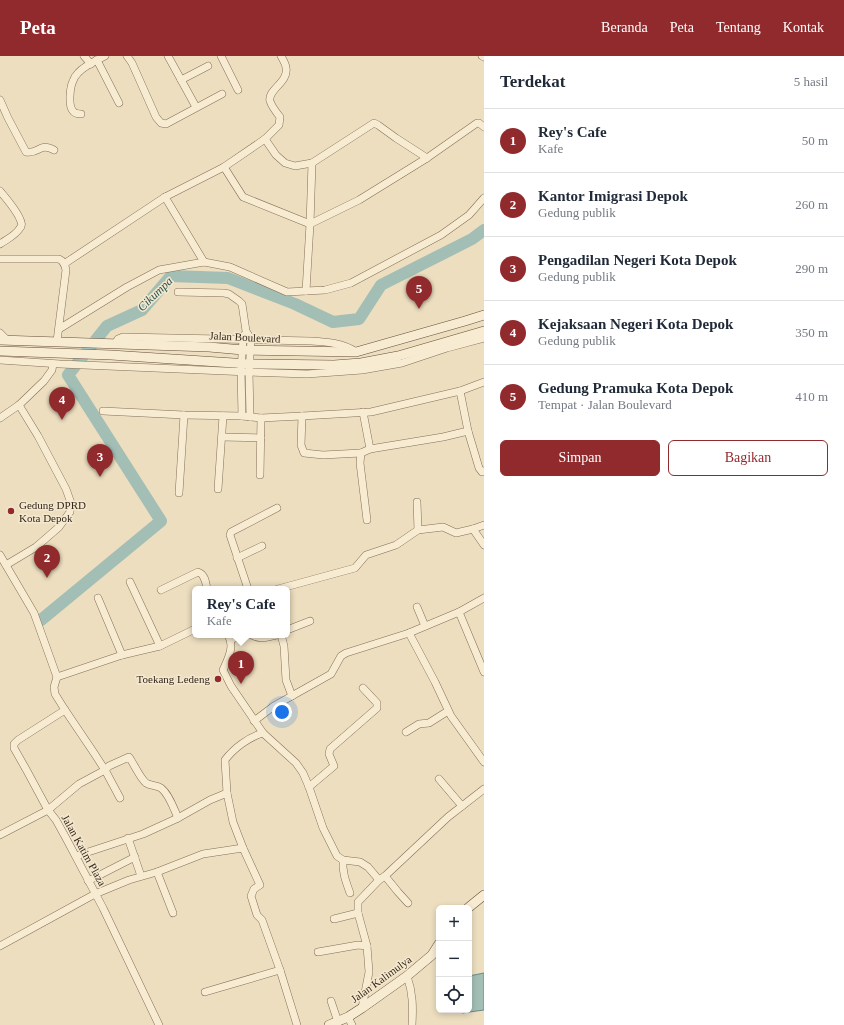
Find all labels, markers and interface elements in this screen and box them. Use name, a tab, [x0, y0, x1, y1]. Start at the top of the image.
text: Peta	[20, 17, 56, 38]
text: Beranda	[601, 20, 648, 35]
text: Peta	[670, 20, 694, 35]
text: Tentang	[716, 20, 761, 35]
text: Kontak	[783, 20, 824, 35]
text: Terdekat	[500, 72, 566, 91]
text: 5 hasil	[794, 74, 828, 89]
text: Rey's Cafe	[538, 124, 607, 140]
text: 1	[510, 133, 516, 148]
text: 50 m	[802, 133, 828, 148]
text: Kafe	[538, 141, 563, 156]
text: Kantor Imigrasi Depok	[538, 188, 688, 204]
text: 2	[510, 197, 516, 212]
text: 260 m	[795, 197, 828, 212]
text: Gedung publik	[538, 205, 616, 220]
text: Pengadilan Negeri Kota Depok	[538, 252, 737, 268]
text: 3	[510, 261, 516, 276]
text: 290 m	[795, 261, 828, 276]
text: Gedung publik	[538, 269, 616, 284]
water label: Cikumpa	[135, 274, 175, 314]
pin: 5	[406, 276, 432, 309]
text: Kejaksaan Negeri Kota Depok	[538, 316, 733, 332]
text: 4	[510, 325, 516, 340]
text: 350 m	[795, 325, 828, 340]
street label: Jalan Boulevard	[209, 329, 281, 345]
text: Gedung publik	[538, 333, 616, 348]
text: Gedung Pramuka Kota Depok	[538, 380, 733, 396]
pin: 4	[49, 387, 75, 420]
text: 5	[510, 389, 516, 404]
text: 410 m	[795, 389, 828, 404]
text: Tempat · Jalan Boulevard	[538, 397, 672, 412]
button: Simpan	[500, 440, 660, 476]
button: Bagikan	[668, 440, 828, 476]
pin: 3	[87, 444, 113, 477]
place label: Gedung DPRD Kota Depok	[19, 499, 86, 524]
marker: Gedung DPRD Kota Depok	[6, 506, 16, 516]
pin: 2	[34, 545, 60, 578]
popup	[192, 586, 290, 638]
text: Rey's Cafe	[207, 596, 275, 612]
text: Kafe	[207, 613, 232, 628]
pin: 1	[228, 651, 254, 684]
place label: Toekang Ledeng	[137, 673, 210, 685]
marker: Toekang Ledeng	[213, 674, 223, 684]
your location	[272, 702, 292, 722]
street label: Jalan Katim Plaza	[60, 812, 109, 888]
map controls	[436, 905, 472, 1013]
button: +	[436, 905, 472, 941]
button: −	[436, 941, 472, 977]
street label: Jalan Kalimulya	[348, 953, 414, 1005]
button: locate	[436, 977, 472, 1013]

